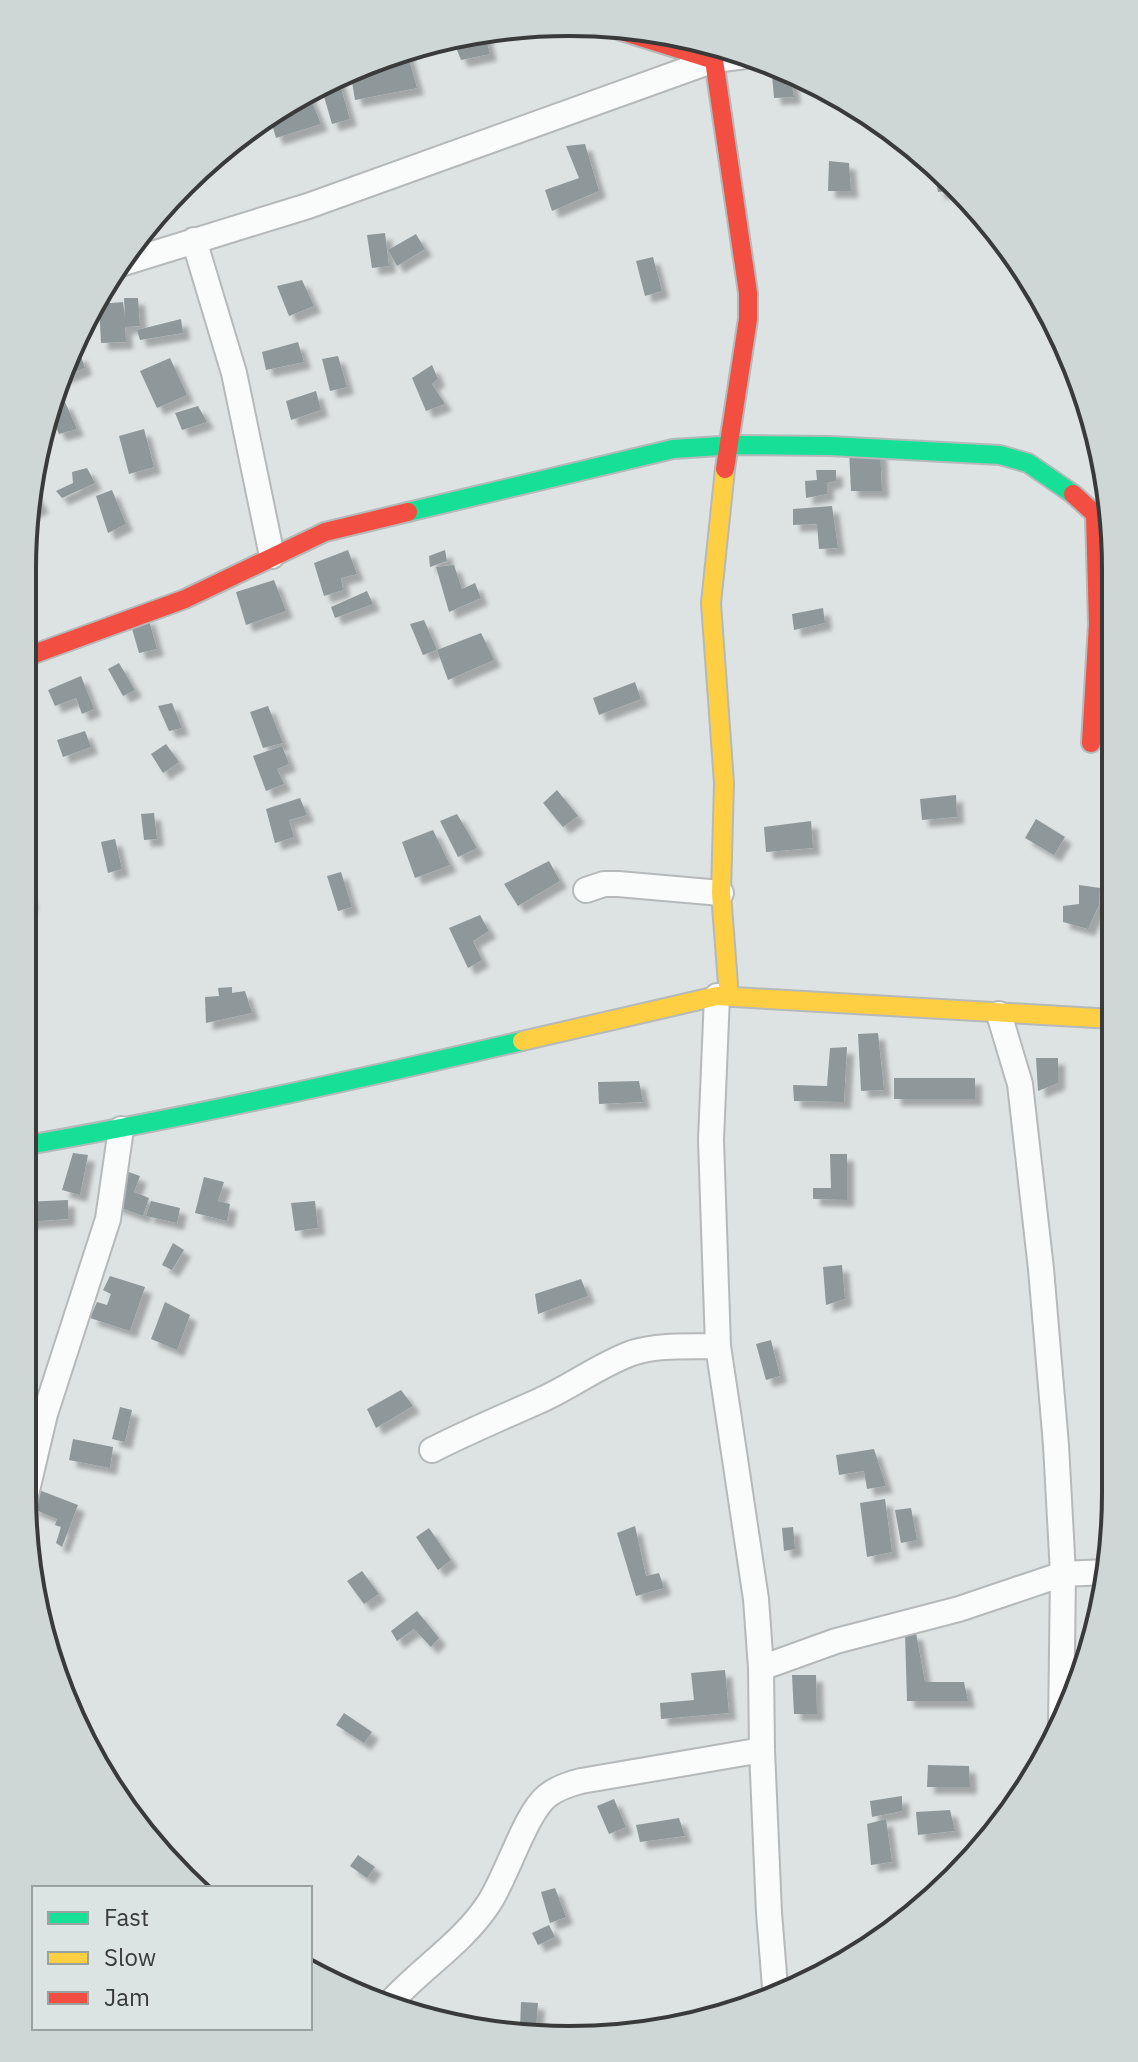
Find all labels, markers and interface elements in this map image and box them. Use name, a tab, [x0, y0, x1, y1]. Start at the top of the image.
legend	[32, 1886, 312, 2030]
text: Fast	[104, 1901, 149, 1933]
text: Slow	[104, 1941, 156, 1973]
text: Jam	[104, 1981, 150, 2013]

